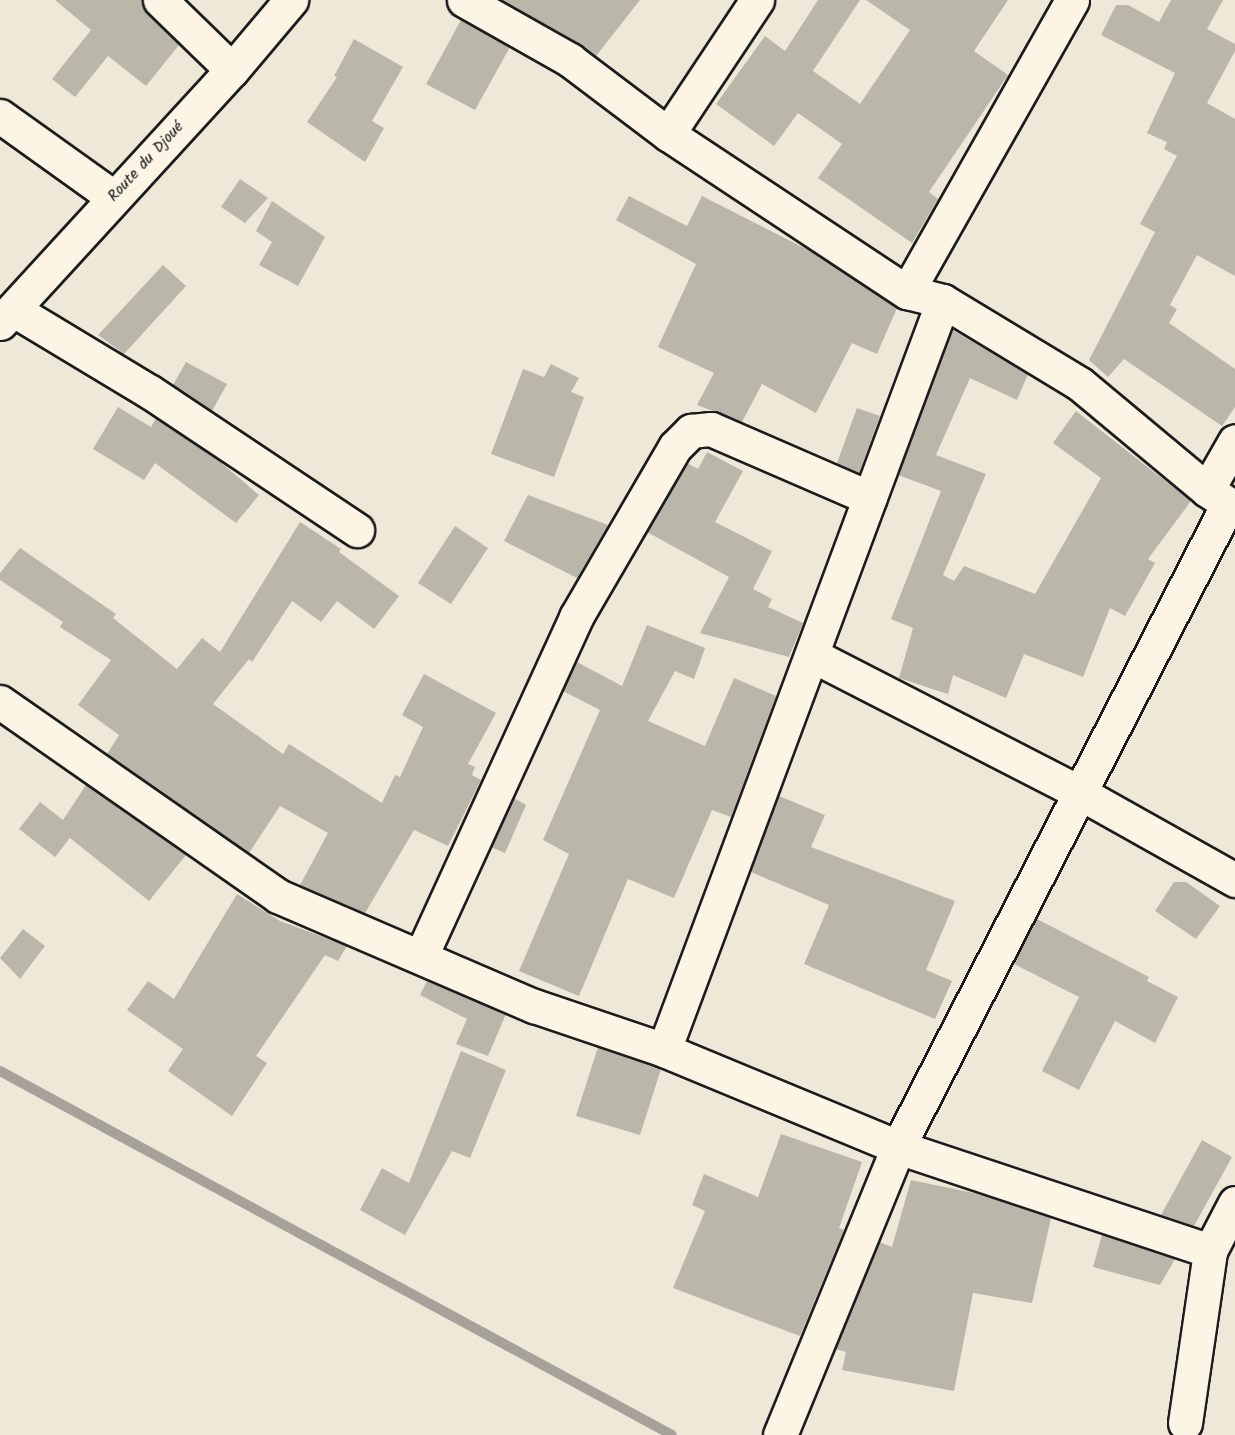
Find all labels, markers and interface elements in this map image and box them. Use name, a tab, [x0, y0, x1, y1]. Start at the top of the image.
street label: Route du Djoué	[104, 118, 188, 206]

